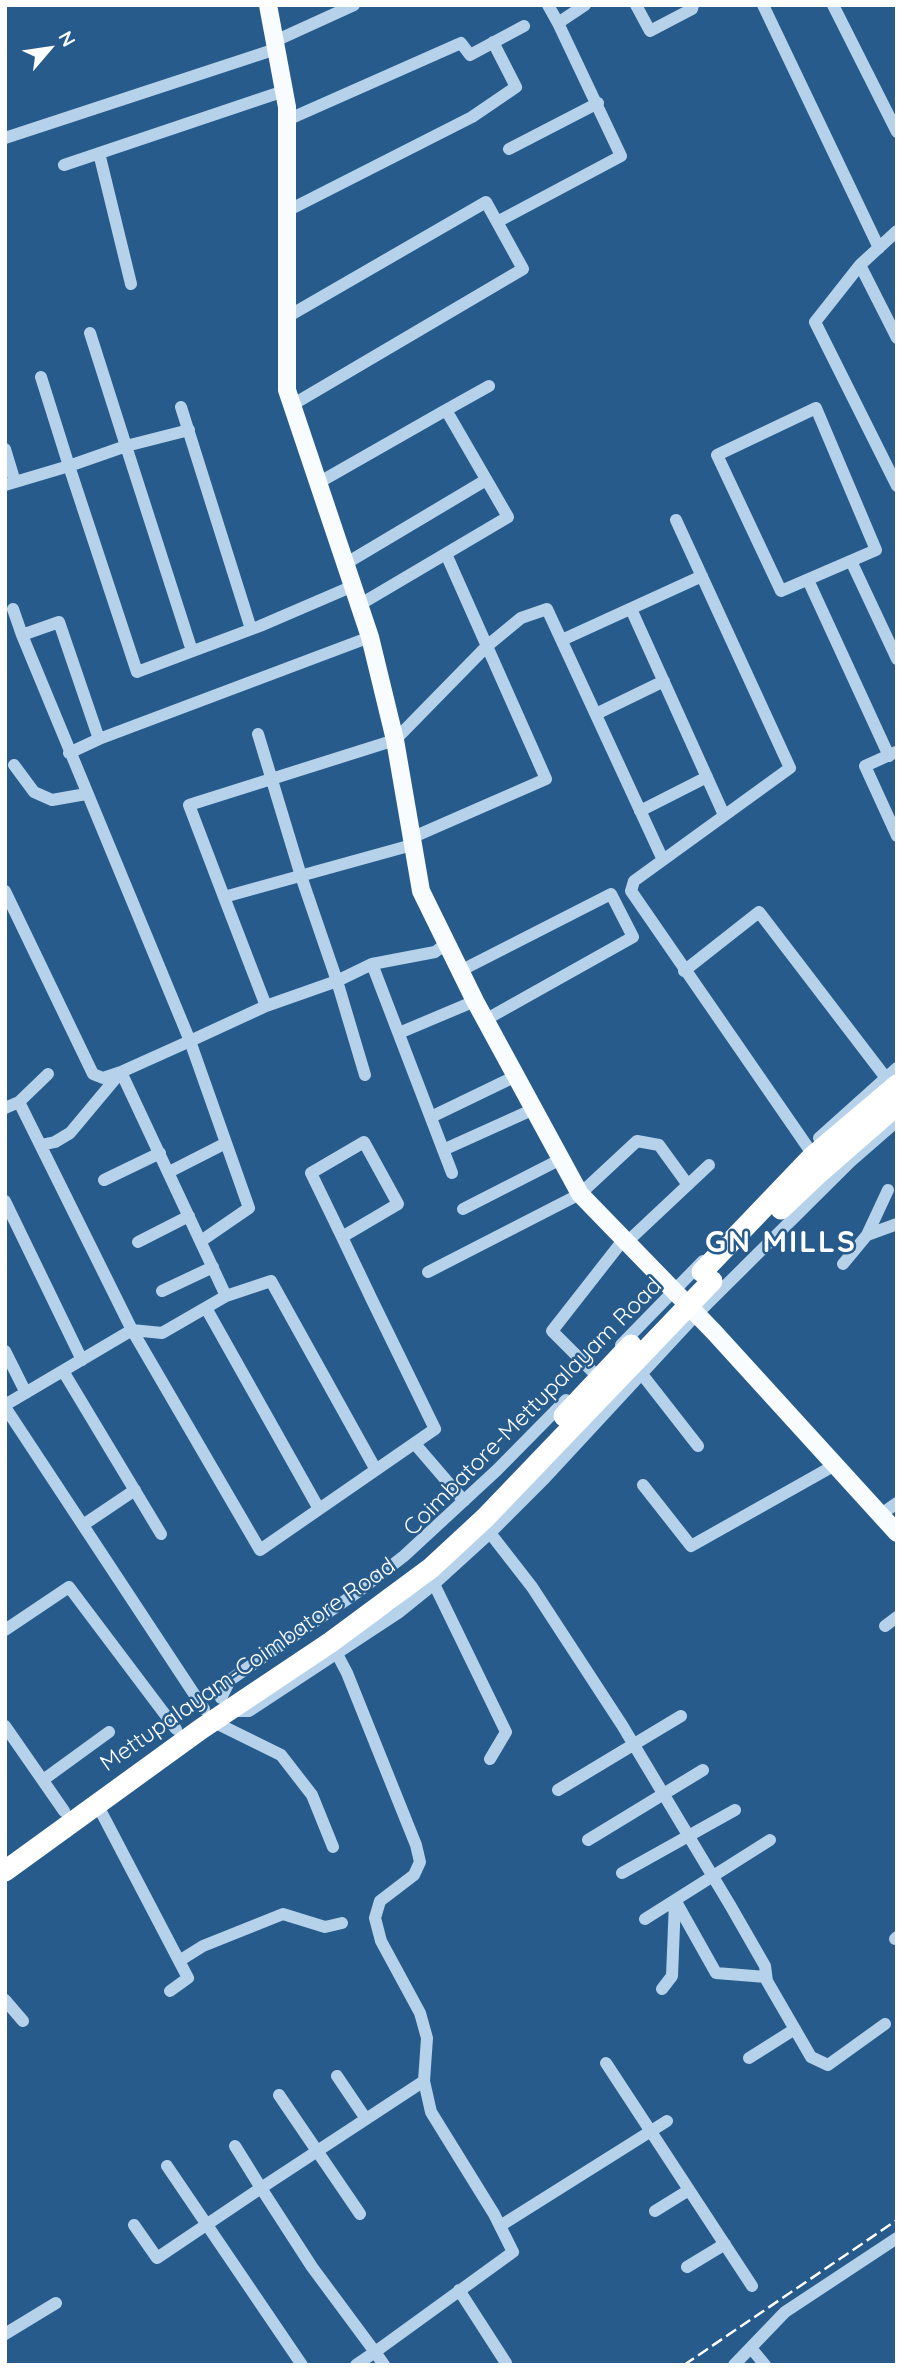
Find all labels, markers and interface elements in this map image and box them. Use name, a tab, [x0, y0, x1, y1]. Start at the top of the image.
north arrow	[14, 14, 84, 84]
text: N	[53, 27, 81, 51]
district label: GN MILLS	[706, 1225, 856, 1261]
street label: Coimbatore-Mettupalayam Road	[398, 1272, 668, 1542]
street label: Mettupalayam-Coimbatore Road	[95, 1552, 401, 1778]

